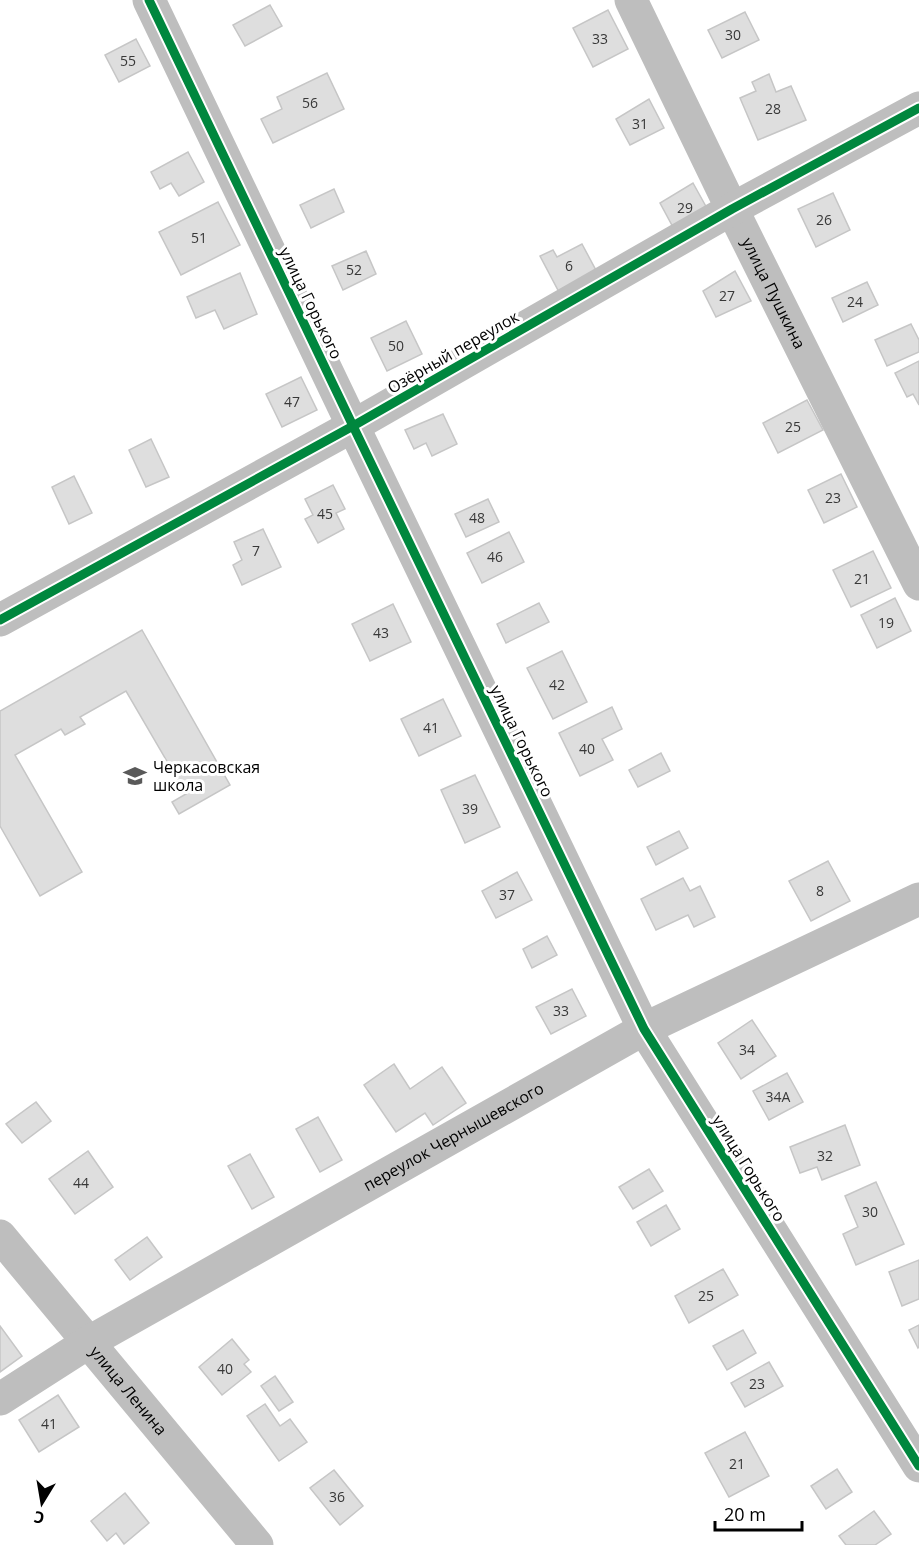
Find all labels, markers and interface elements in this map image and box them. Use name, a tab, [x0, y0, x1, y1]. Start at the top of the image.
house number: 30	[725, 25, 741, 44]
house number: 33	[592, 29, 608, 48]
house number: 55	[120, 51, 136, 70]
house number: 56	[302, 93, 318, 112]
house number: 28	[765, 99, 781, 118]
house number: 31	[632, 114, 648, 133]
house number: 29	[677, 198, 693, 217]
house number: 26	[816, 210, 832, 229]
house number: 51	[191, 228, 207, 247]
street label: улица Пушкина	[737, 234, 811, 352]
street label: улица Горького	[274, 243, 348, 363]
house number: 6	[565, 256, 573, 275]
house number: 52	[346, 260, 362, 279]
house number: 27	[719, 286, 735, 305]
house number: 24	[847, 292, 863, 311]
street label: Озёрный переулок	[383, 305, 523, 399]
house number: 50	[388, 336, 404, 355]
house number: 47	[284, 392, 300, 411]
house number: 25	[785, 417, 801, 436]
house number: 23	[825, 488, 841, 507]
house number: 45	[317, 504, 333, 523]
house number: 48	[469, 508, 485, 527]
house number: 7	[252, 541, 260, 560]
house number: 46	[487, 547, 503, 566]
house number: 21	[854, 569, 870, 588]
house number: 19	[878, 613, 894, 632]
house number: 43	[373, 623, 389, 642]
house number: 42	[549, 675, 565, 694]
street label: улица Горького	[485, 681, 559, 801]
house number: 41	[423, 718, 439, 737]
house number: 40	[579, 739, 595, 758]
place label: Черкасовская школа	[153, 756, 260, 796]
school or university icon: Черкасовская школа	[122, 763, 148, 789]
house number: 39	[462, 799, 478, 818]
house number: 8	[816, 881, 824, 900]
house number: 37	[499, 885, 515, 904]
house number: 33	[553, 1001, 569, 1020]
house number: 34	[739, 1040, 755, 1059]
street label: переулок Чернышевского	[359, 1077, 547, 1196]
house number: 34А	[766, 1087, 791, 1106]
street label: улица Горького	[707, 1110, 791, 1226]
house number: 32	[817, 1146, 833, 1165]
house number: 44	[73, 1173, 89, 1192]
house number: 30	[862, 1202, 878, 1221]
house number: 25	[698, 1286, 714, 1305]
street label: улица Ленина	[85, 1341, 172, 1440]
house number: 40	[217, 1359, 233, 1378]
house number: 23	[749, 1374, 765, 1393]
house number: 41	[41, 1414, 57, 1433]
house number: 21	[729, 1454, 745, 1473]
north arrow	[12, 1473, 72, 1533]
house number: 36	[329, 1487, 345, 1506]
scale bar	[715, 1494, 802, 1532]
text: 20 m	[724, 1502, 766, 1526]
text: С	[32, 1506, 46, 1529]

